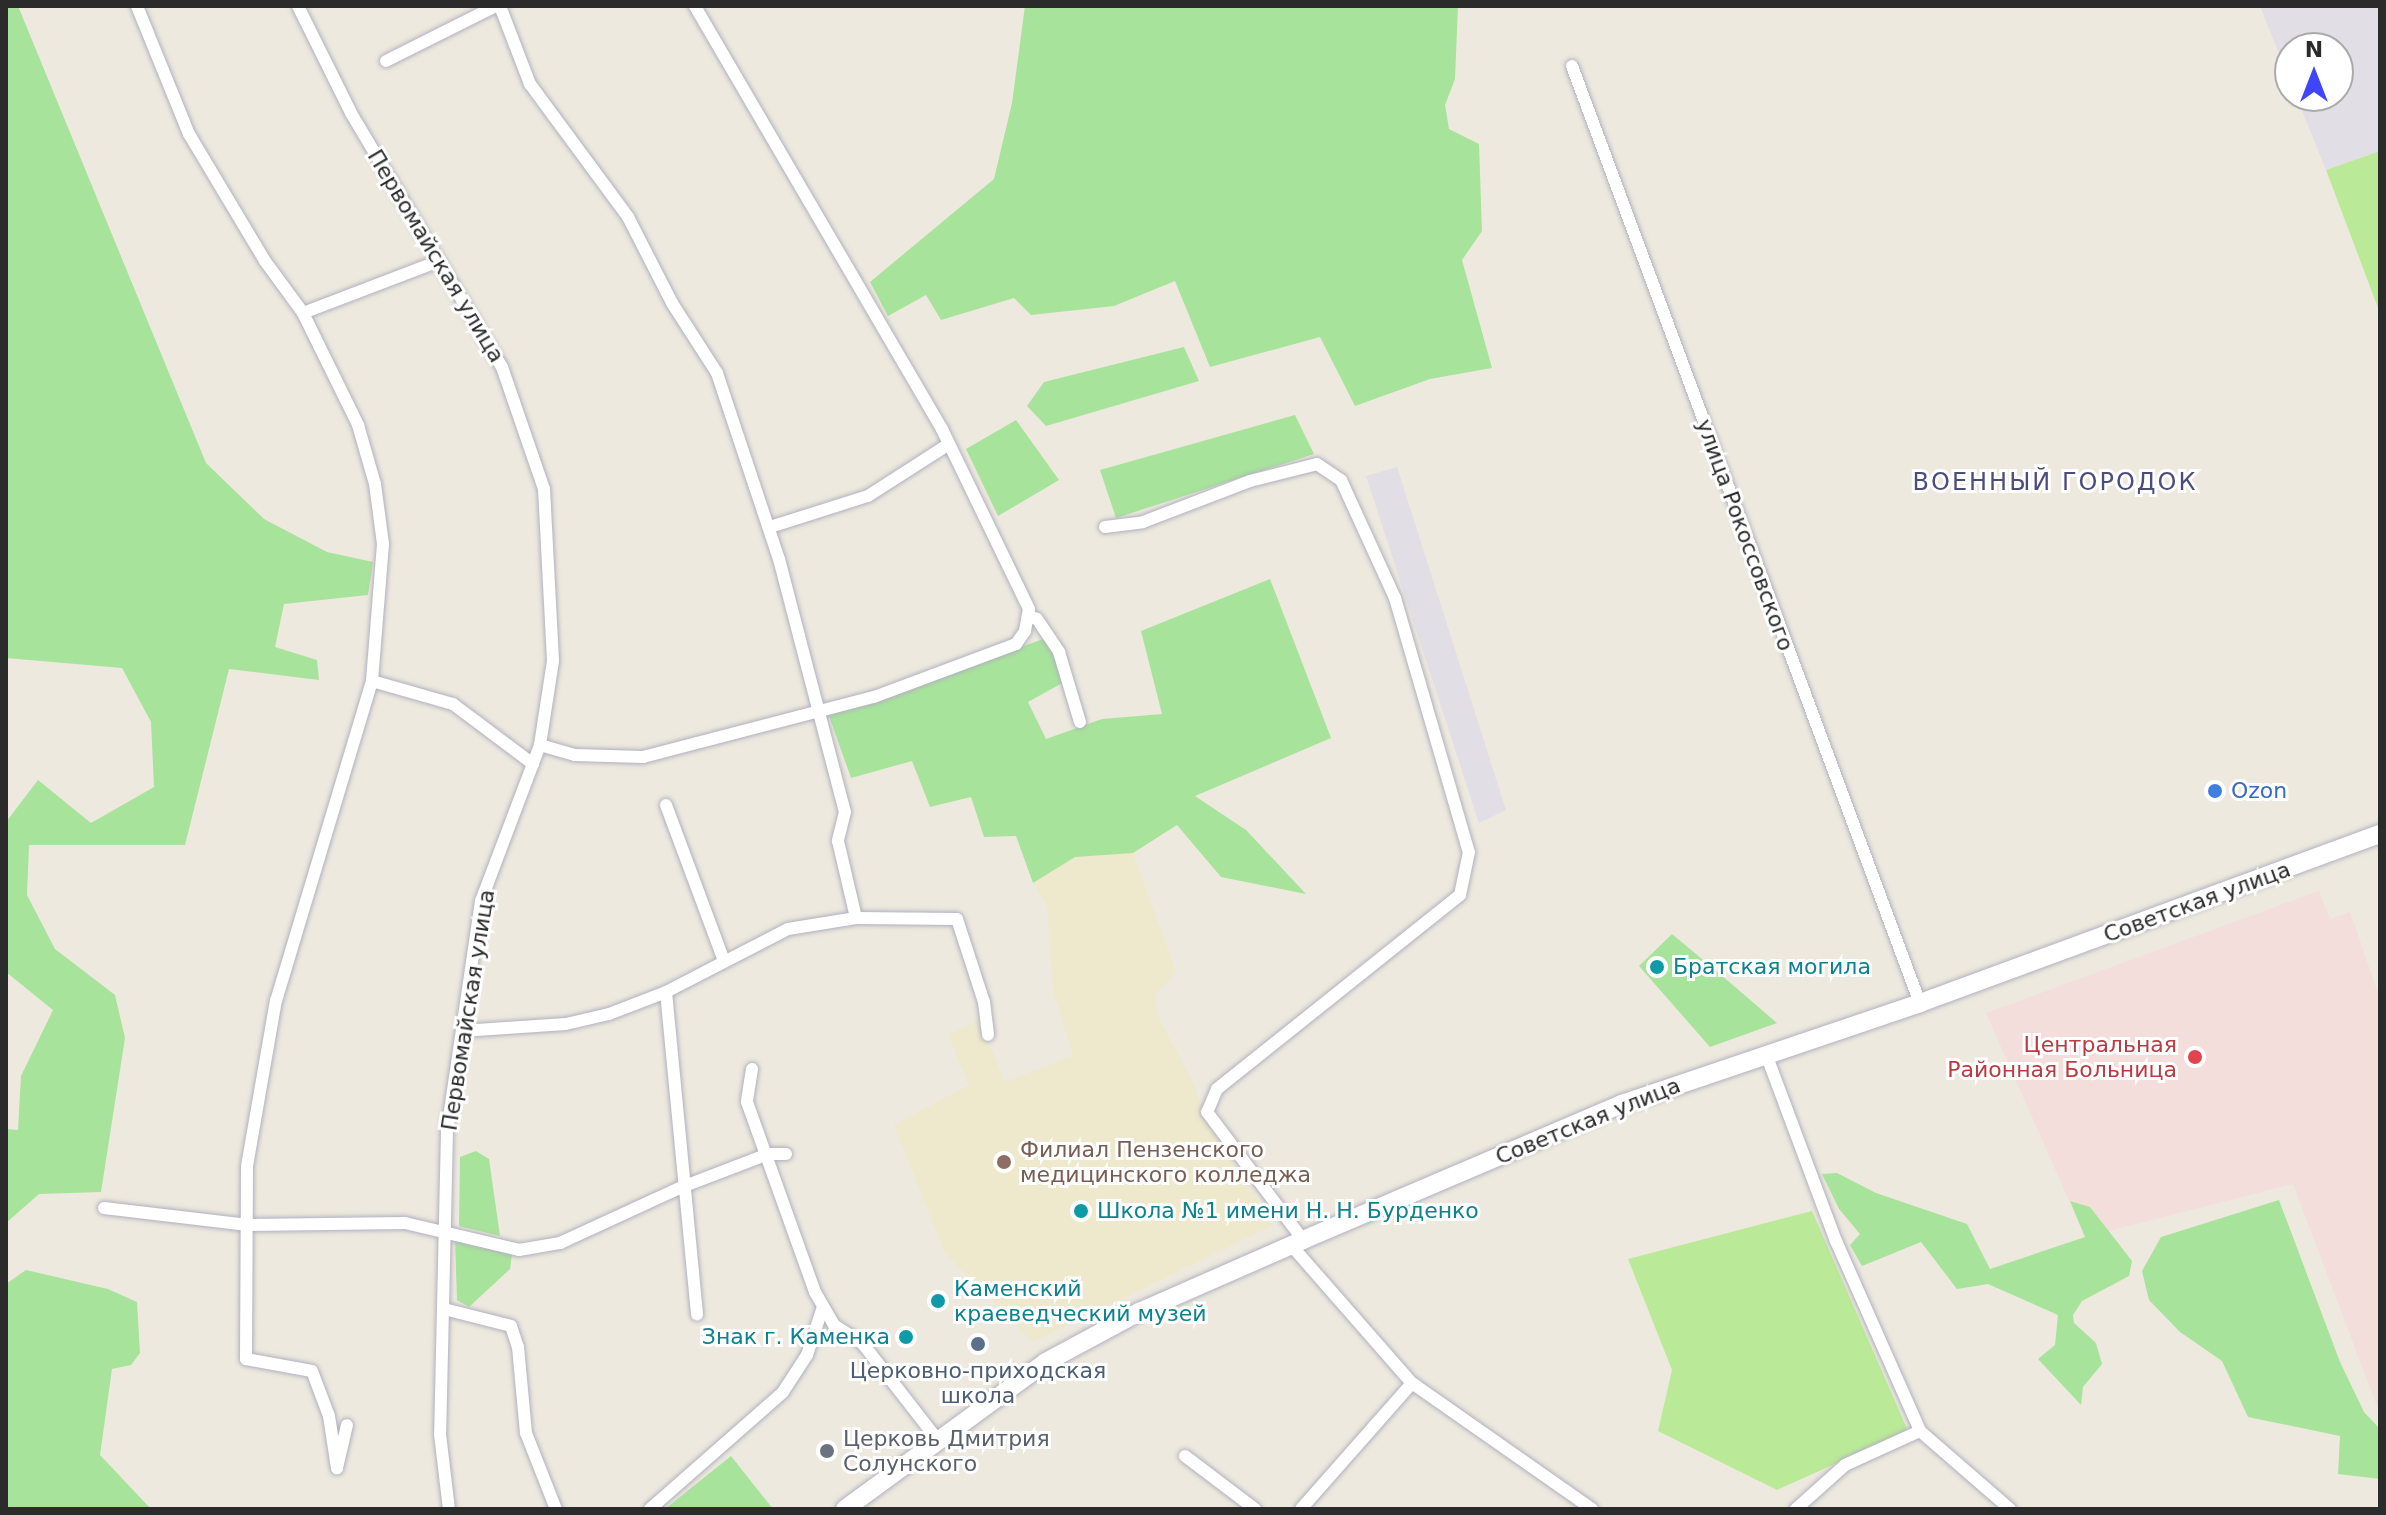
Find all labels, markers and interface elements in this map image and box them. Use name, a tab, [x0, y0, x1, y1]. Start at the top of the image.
north arrow	[2274, 32, 2354, 112]
text: N	[2305, 37, 2323, 62]
street label: Первомайская улица	[362, 145, 510, 367]
street label: улица Рокоссовского	[1691, 415, 1799, 655]
district label: ВОЕННЫЙ ГОРОДОК	[1913, 469, 2197, 497]
place label: Ozon	[2231, 778, 2287, 804]
marker: Ozon	[2206, 782, 2224, 800]
street label: Советская улица	[2100, 856, 2294, 948]
street label: Первомайская улица	[436, 888, 500, 1132]
place label: Братская могила	[1673, 954, 1871, 980]
marker: Братская могила	[1648, 958, 1666, 976]
place label: Центральная Районная Больница	[1947, 1031, 2177, 1082]
marker: Центральная Районная Больница	[2184, 1046, 2206, 1068]
street label: Советская улица	[1492, 1072, 1684, 1170]
place label: Филиал Пензенского медицинского колледжа	[1020, 1136, 1311, 1188]
marker: Филиал Пензенского медицинского колледжа	[995, 1153, 1013, 1171]
place label: Школа №1 имени Н. Н. Бурденко	[1097, 1198, 1479, 1224]
marker: Школа №1 имени Н. Н. Бурденко	[1072, 1202, 1090, 1220]
place label: Каменский краеведческий музей	[954, 1275, 1207, 1326]
marker: Каменский краеведческий музей	[929, 1292, 947, 1310]
place label: Знак г. Каменка	[702, 1324, 890, 1350]
marker: Знак г. Каменка	[897, 1328, 915, 1346]
marker: Церковно-приходская школа	[969, 1335, 987, 1353]
place label: Церковно-приходская школа	[850, 1357, 1106, 1408]
place label: Церковь Дмитрия Солунского	[843, 1425, 1050, 1476]
marker: Церковь Дмитрия Солунского	[818, 1442, 836, 1460]

